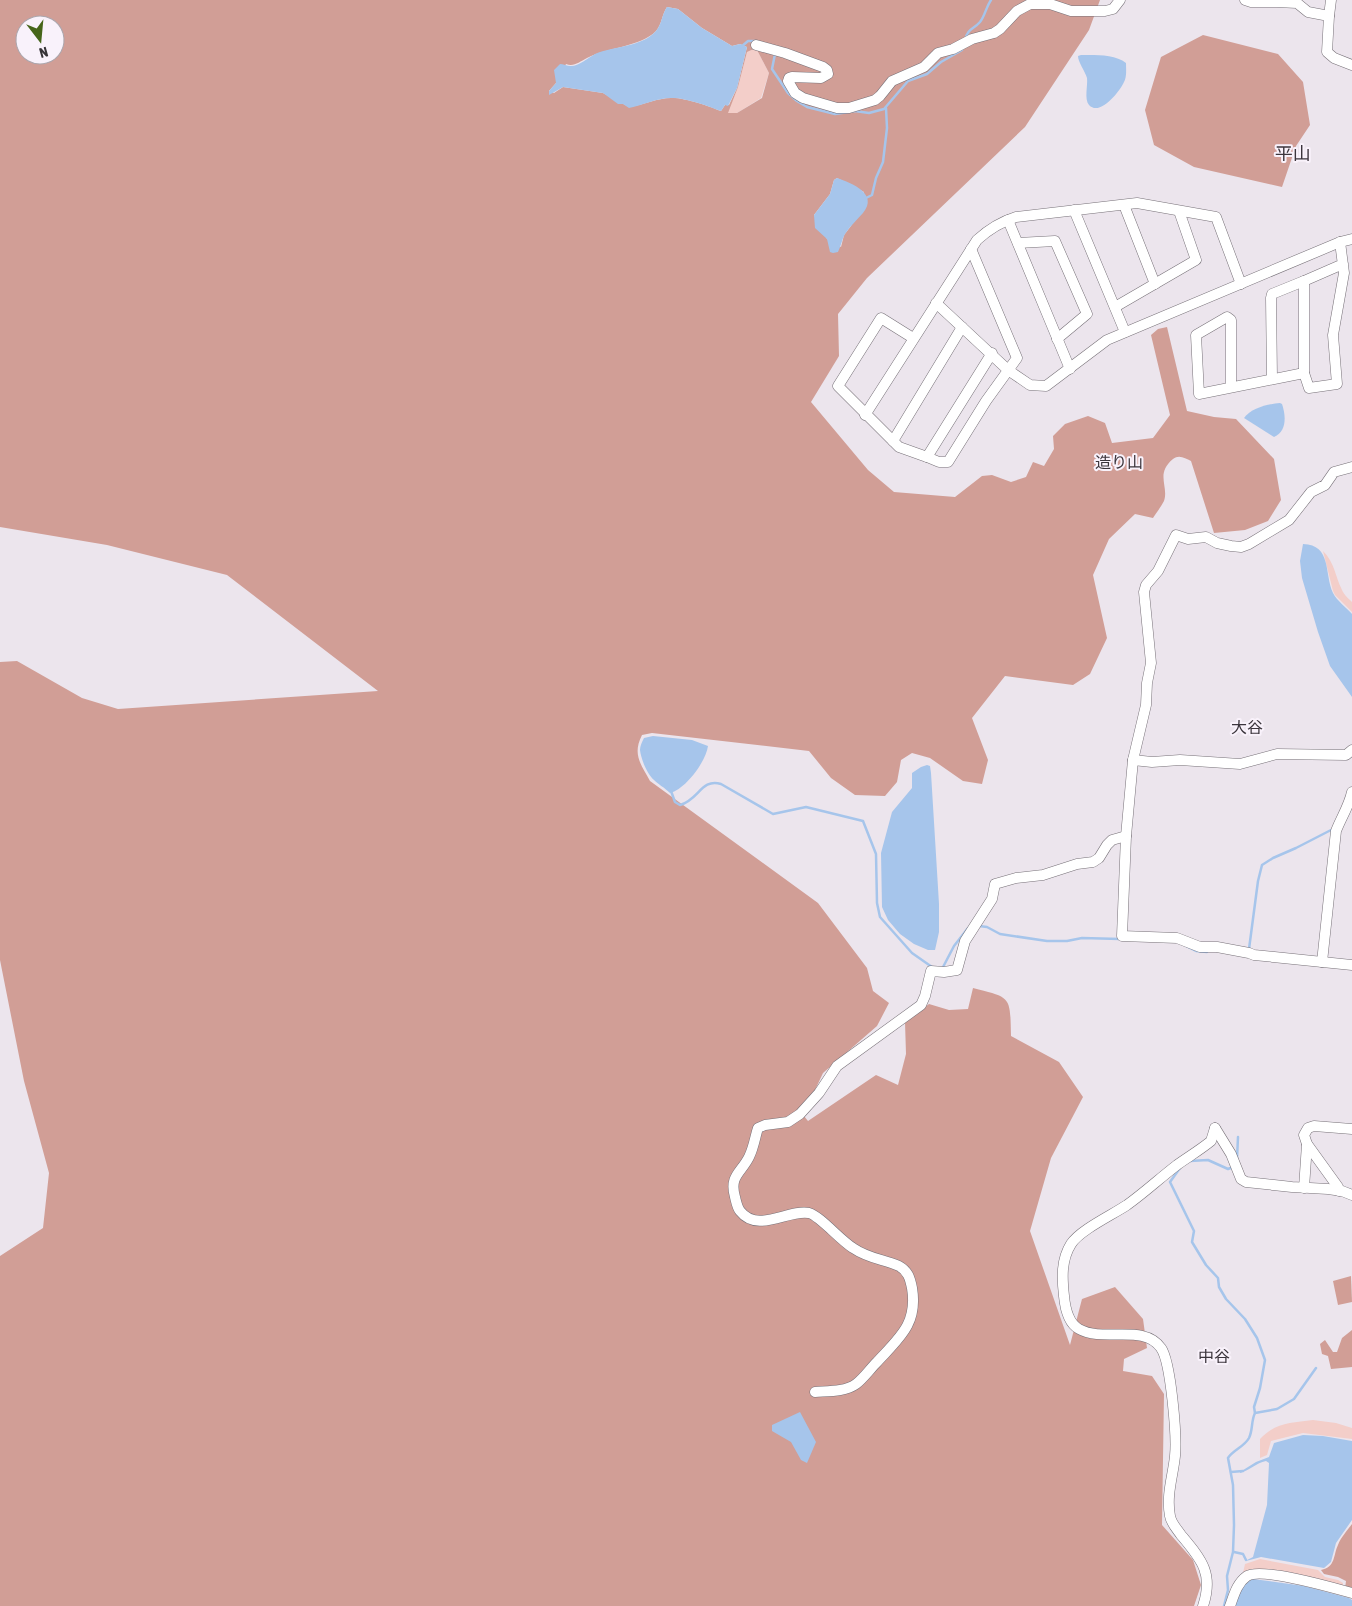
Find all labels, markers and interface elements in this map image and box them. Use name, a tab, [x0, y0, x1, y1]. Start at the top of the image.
north arrow	[15, 15, 65, 65]
text: N	[37, 44, 50, 61]
district label: 平山	[1275, 143, 1311, 164]
district label: 造り山	[1095, 453, 1143, 471]
district label: 大谷	[1231, 718, 1263, 736]
district label: 中谷	[1198, 1347, 1230, 1365]

